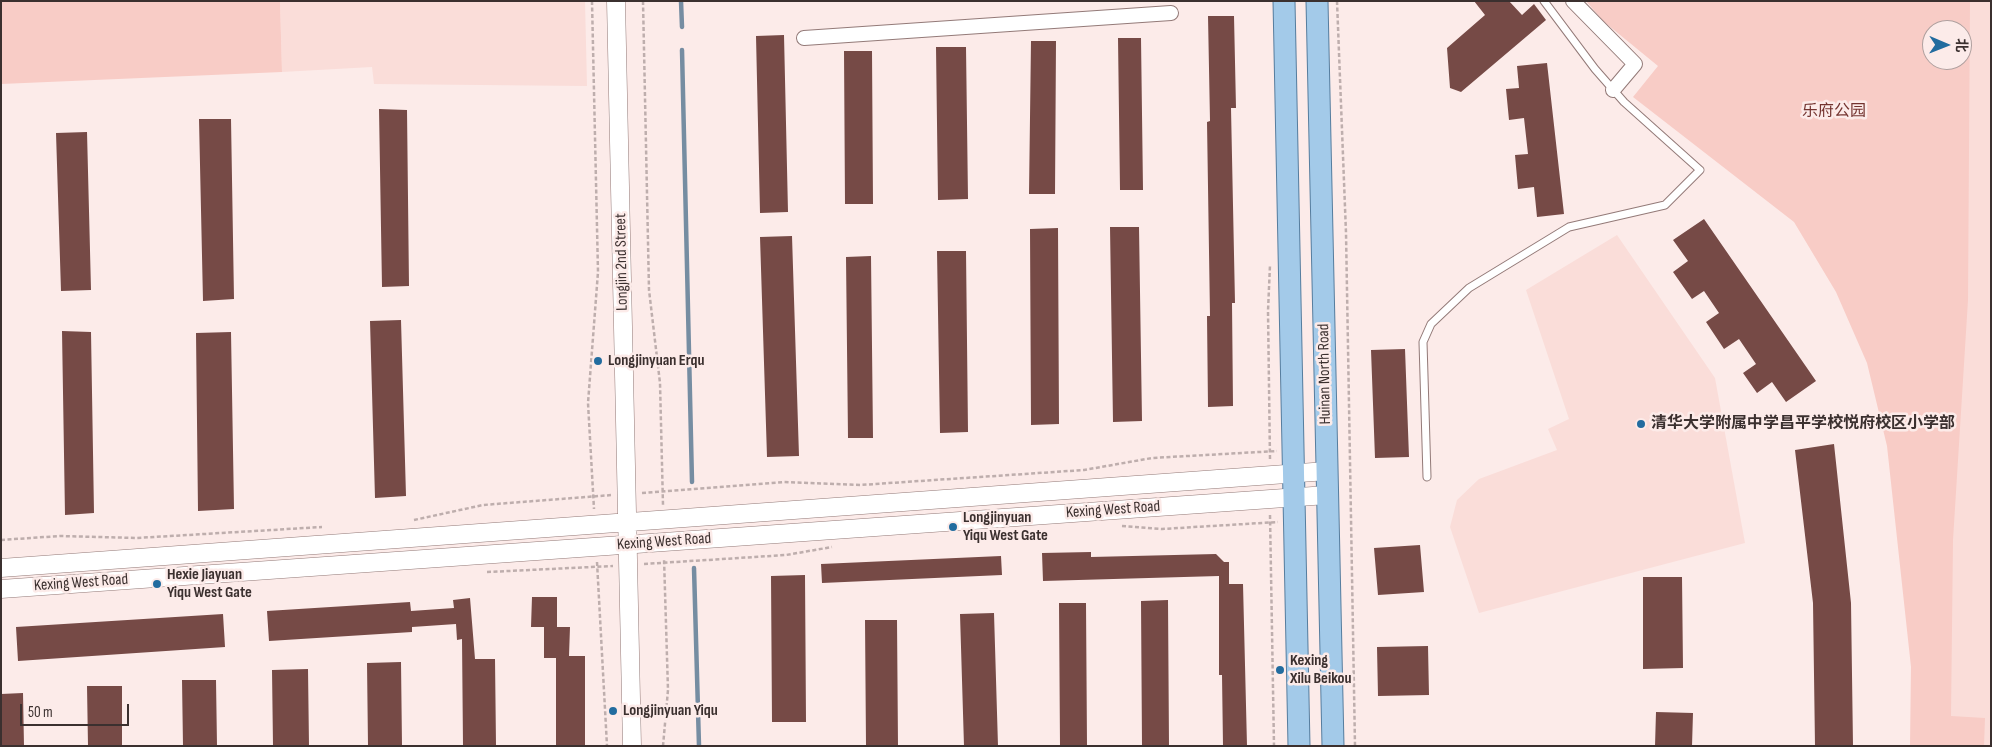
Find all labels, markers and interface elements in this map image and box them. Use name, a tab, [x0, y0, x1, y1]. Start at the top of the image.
north arrow	[1922, 20, 1972, 70]
text: 北	[1953, 38, 1970, 52]
park label: 乐府公园	[1802, 102, 1866, 122]
street label: Longjin 2nd Street	[612, 213, 632, 311]
street label: Huinan North Road	[1315, 323, 1335, 425]
place label: Longjinyuan Erqu	[608, 351, 704, 371]
marker: Longjinyuan Erqu	[592, 355, 604, 367]
place label: 清华大学附属中学昌平学校悦府校区小学部	[1651, 414, 1955, 434]
marker: 清华大学附属中学昌平学校悦府校区小学部	[1635, 418, 1647, 430]
street label: Kexing West Road	[1065, 497, 1161, 523]
place label: Longjinyuan Yiqu West Gate	[963, 508, 1048, 546]
marker: Longjinyuan Yiqu West Gate	[947, 521, 959, 533]
street label: Kexing West Road	[616, 529, 712, 555]
place label: Hexie Jiayuan Yiqu West Gate	[167, 565, 252, 603]
street label: Kexing West Road	[33, 570, 129, 596]
marker: Hexie Jiayuan Yiqu West Gate	[151, 578, 163, 590]
place label: Kexing Xilu Beikou	[1290, 651, 1352, 689]
marker: Kexing Xilu Beikou	[1274, 664, 1286, 676]
scale bar	[22, 694, 131, 726]
place label: Longjinyuan Yiqu	[623, 701, 718, 721]
text: 50 m	[28, 703, 53, 722]
marker: Longjinyuan Yiqu	[607, 705, 619, 717]

